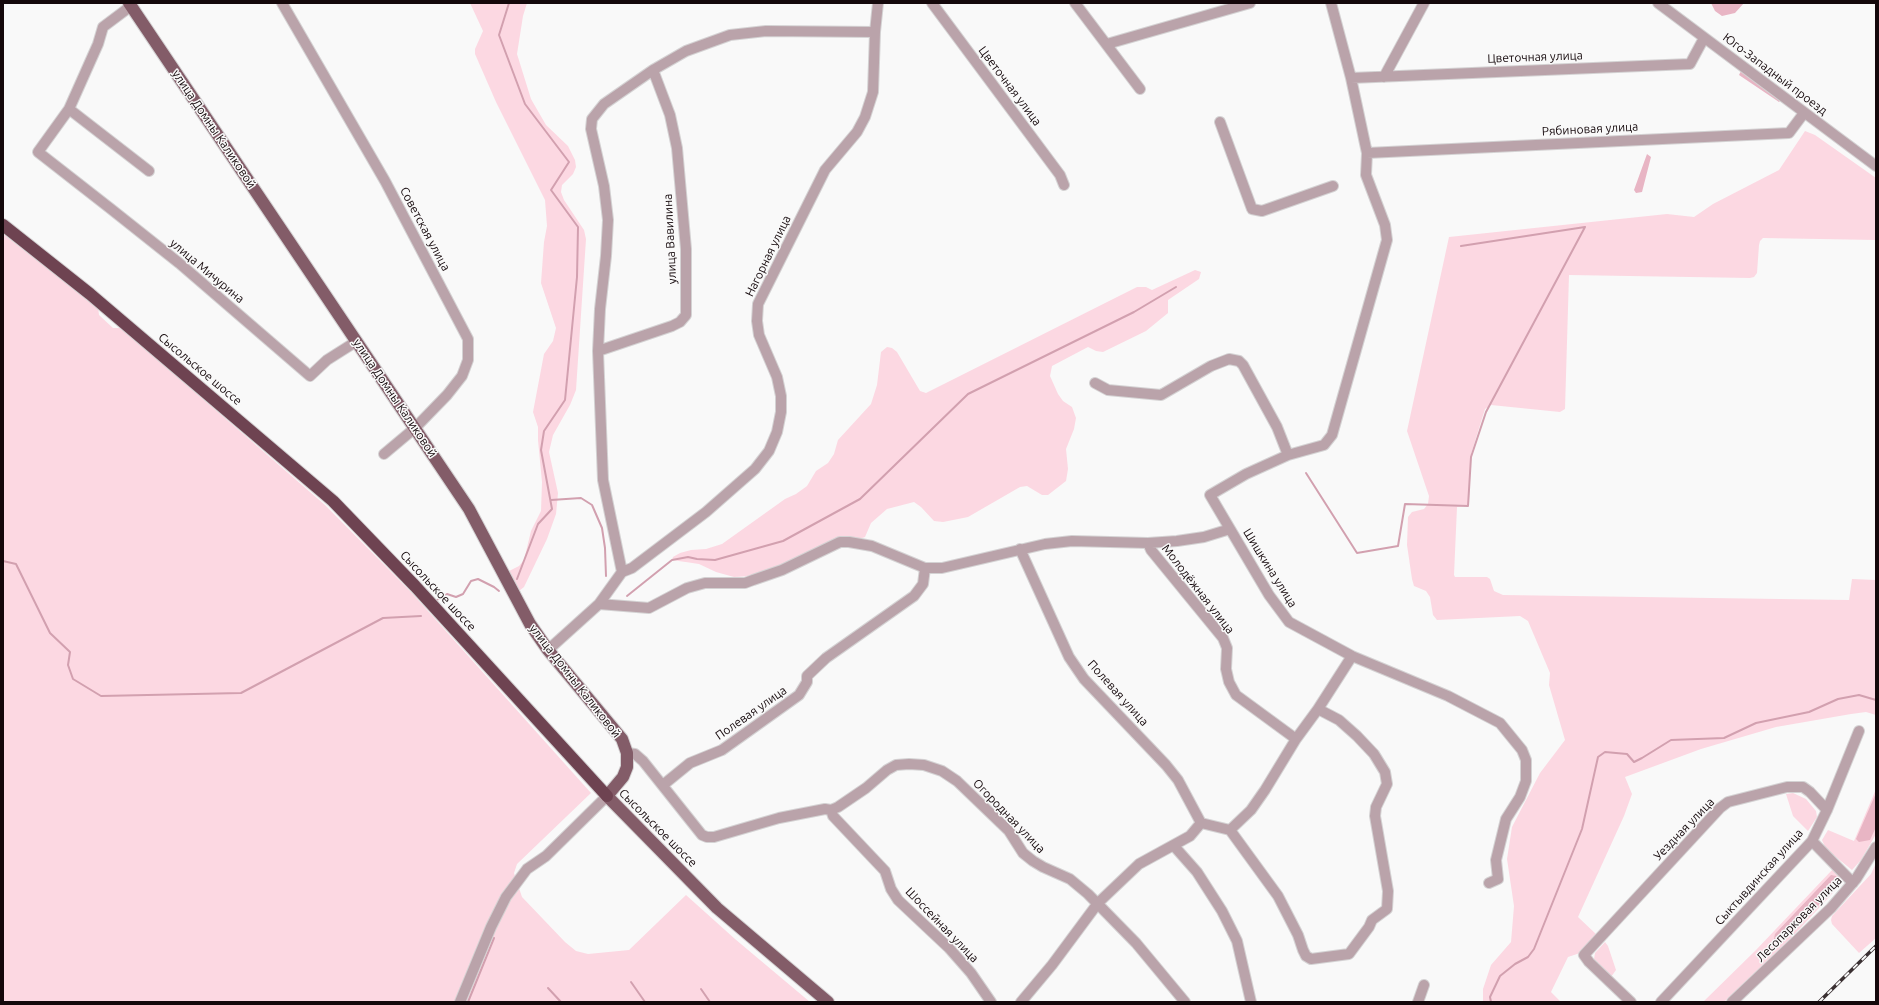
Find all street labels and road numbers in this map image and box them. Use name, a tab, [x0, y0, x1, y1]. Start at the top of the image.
street label: Юго-Западный проезд	[1720, 30, 1830, 118]
street label: Цветочная улица	[975, 44, 1045, 128]
street label: Цветочная улица	[1487, 48, 1583, 66]
street label: улица Домны Каликовой	[169, 67, 259, 191]
street label: Рябиновая улица	[1541, 119, 1639, 139]
street label: Советская улица	[397, 185, 453, 273]
street label: улица Вавилина	[660, 193, 680, 285]
street label: Нагорная улица	[742, 213, 794, 299]
street label: улица Мичурина	[167, 236, 247, 306]
street label: Сысольское шоссе	[155, 330, 245, 408]
street label: улица Домны Каликовой	[350, 336, 440, 460]
street label: Шишкина улица	[1240, 526, 1300, 610]
street label: Молодёжная улица	[1159, 542, 1237, 636]
street label: Сысольское шоссе	[397, 548, 479, 634]
street label: улица Домны Каликовой	[526, 622, 624, 740]
street label: Полевая улица	[1085, 657, 1151, 729]
street label: Полевая улица	[713, 683, 789, 743]
street label: Огородная улица	[970, 776, 1048, 856]
street label: Сысольское шоссе	[616, 786, 700, 870]
street label: Уездная улица	[1651, 795, 1717, 863]
street label: Сыктывдинская улица	[1712, 826, 1806, 928]
street label: Лесопарковая улица	[1753, 873, 1845, 965]
street label: Шоссейная улица	[903, 884, 981, 966]

